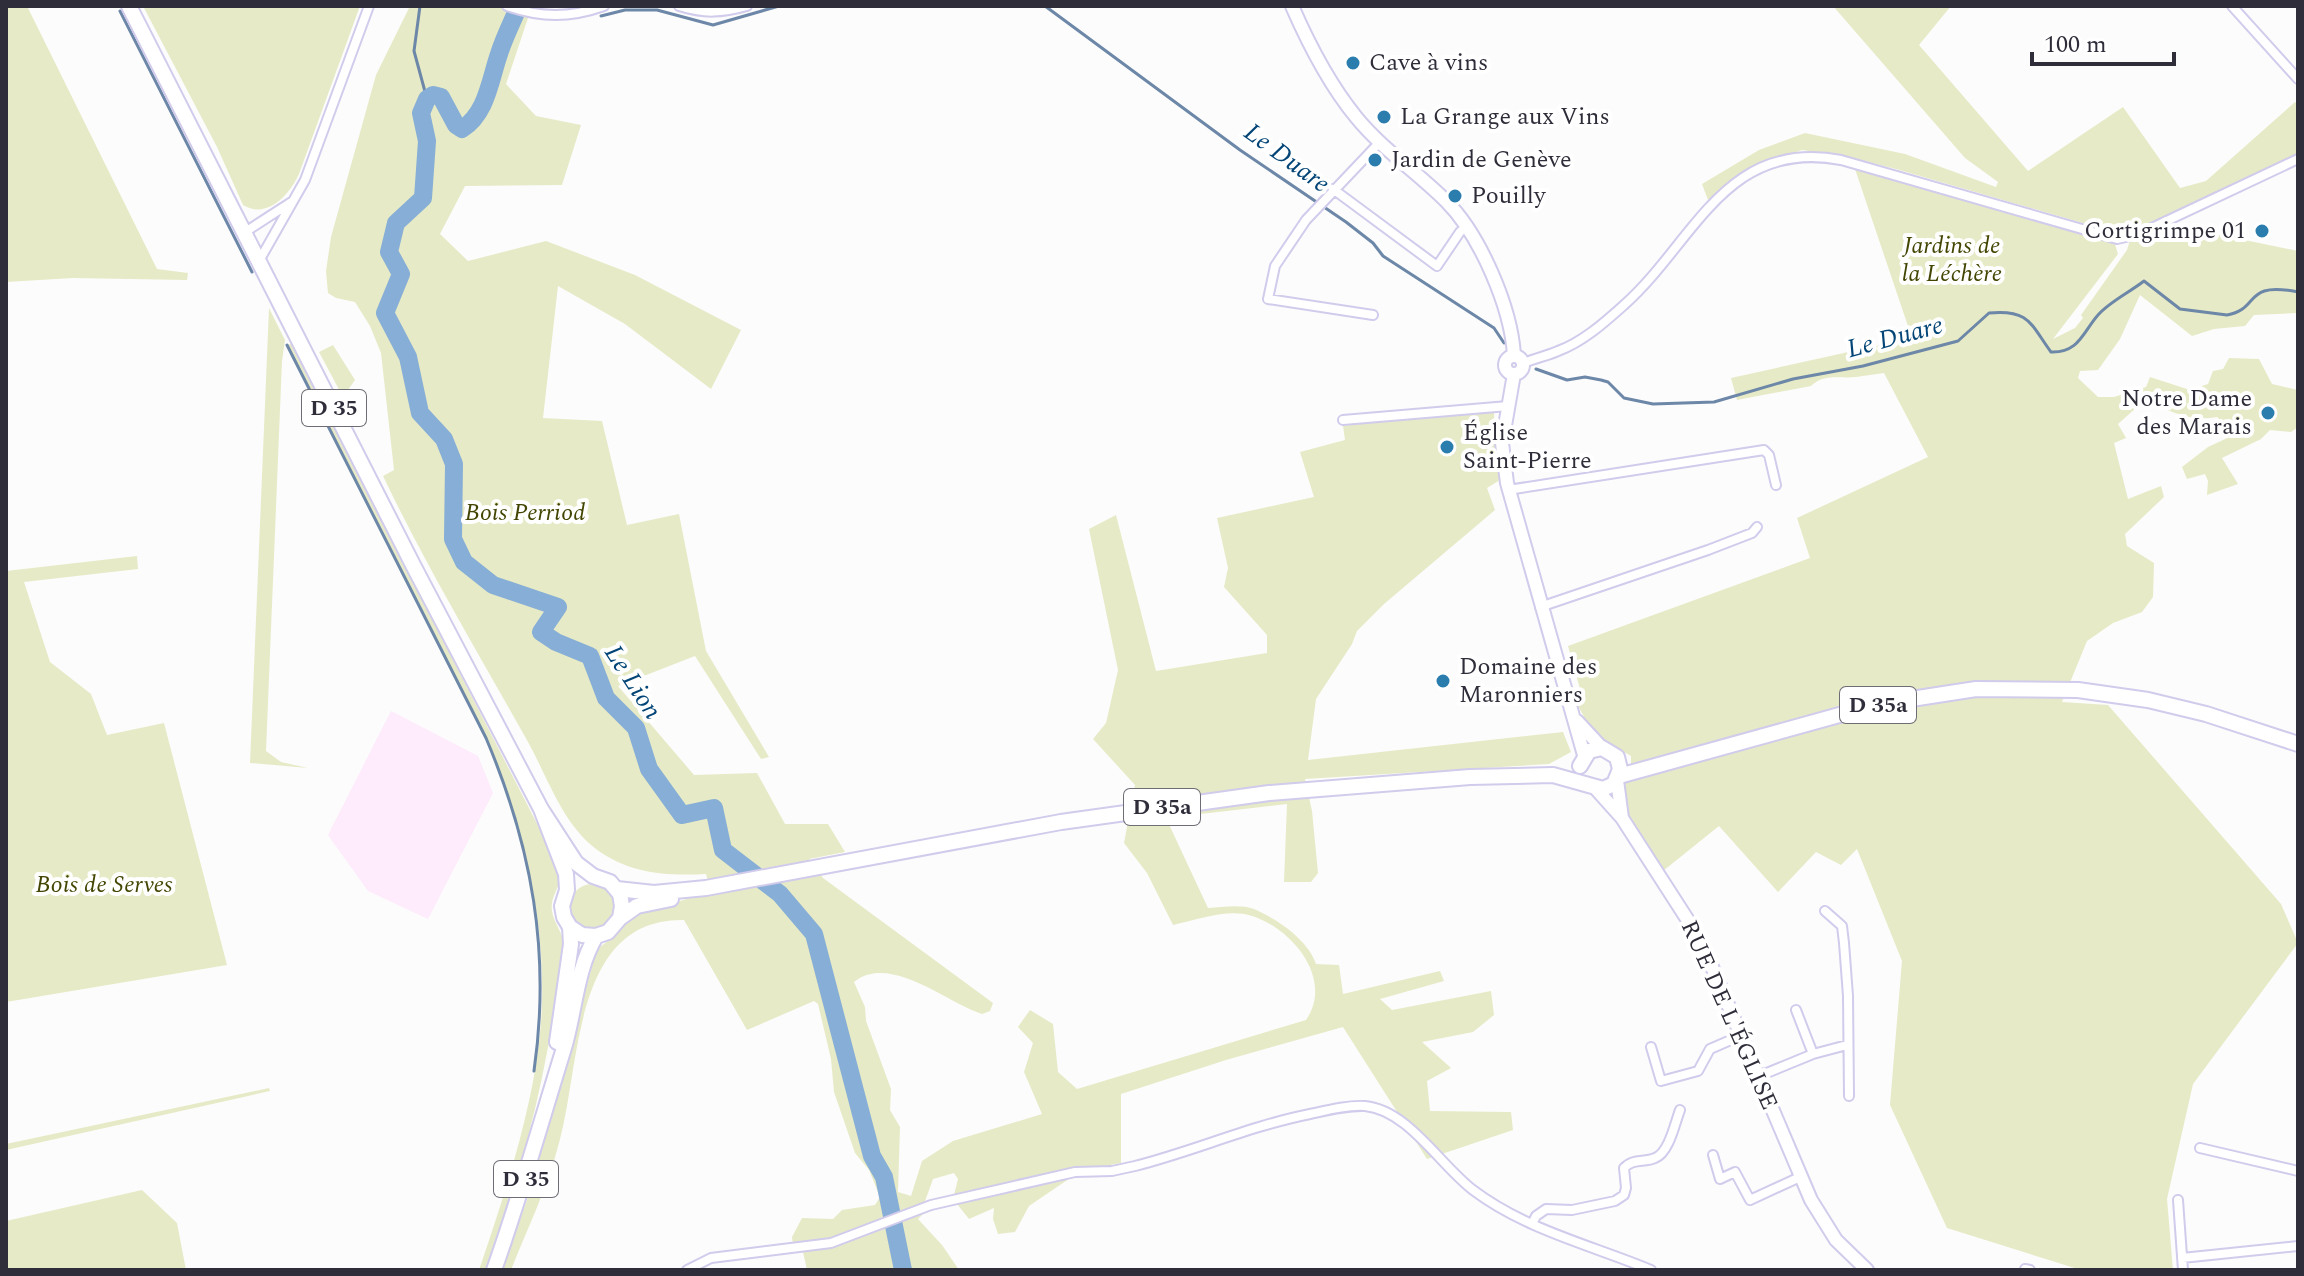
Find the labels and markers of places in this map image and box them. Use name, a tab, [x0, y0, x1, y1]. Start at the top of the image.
place label: Cave à vins	[1369, 45, 1488, 81]
marker: Cave à vins	[1344, 54, 1362, 72]
place label: La Grange aux Vins	[1400, 99, 1610, 135]
marker: La Grange aux Vins	[1375, 108, 1393, 126]
place label: Jardin de Genève	[1391, 142, 1572, 178]
marker: Jardin de Genève	[1366, 151, 1384, 169]
place label: Pouilly	[1471, 178, 1547, 214]
marker: Pouilly	[1446, 187, 1464, 205]
place label: Cortigrimpe 01	[2084, 213, 2246, 249]
marker: Cortigrimpe 01	[2253, 222, 2271, 240]
place label: Notre Dame des Marais	[2121, 381, 2252, 445]
marker: Notre Dame des Marais	[2259, 404, 2277, 422]
place label: Église Saint-Pierre	[1463, 415, 1592, 479]
marker: Église Saint-Pierre	[1438, 438, 1456, 456]
place label: Domaine des Maronniers	[1459, 649, 1597, 713]
marker: Domaine des Maronniers	[1434, 672, 1452, 690]

